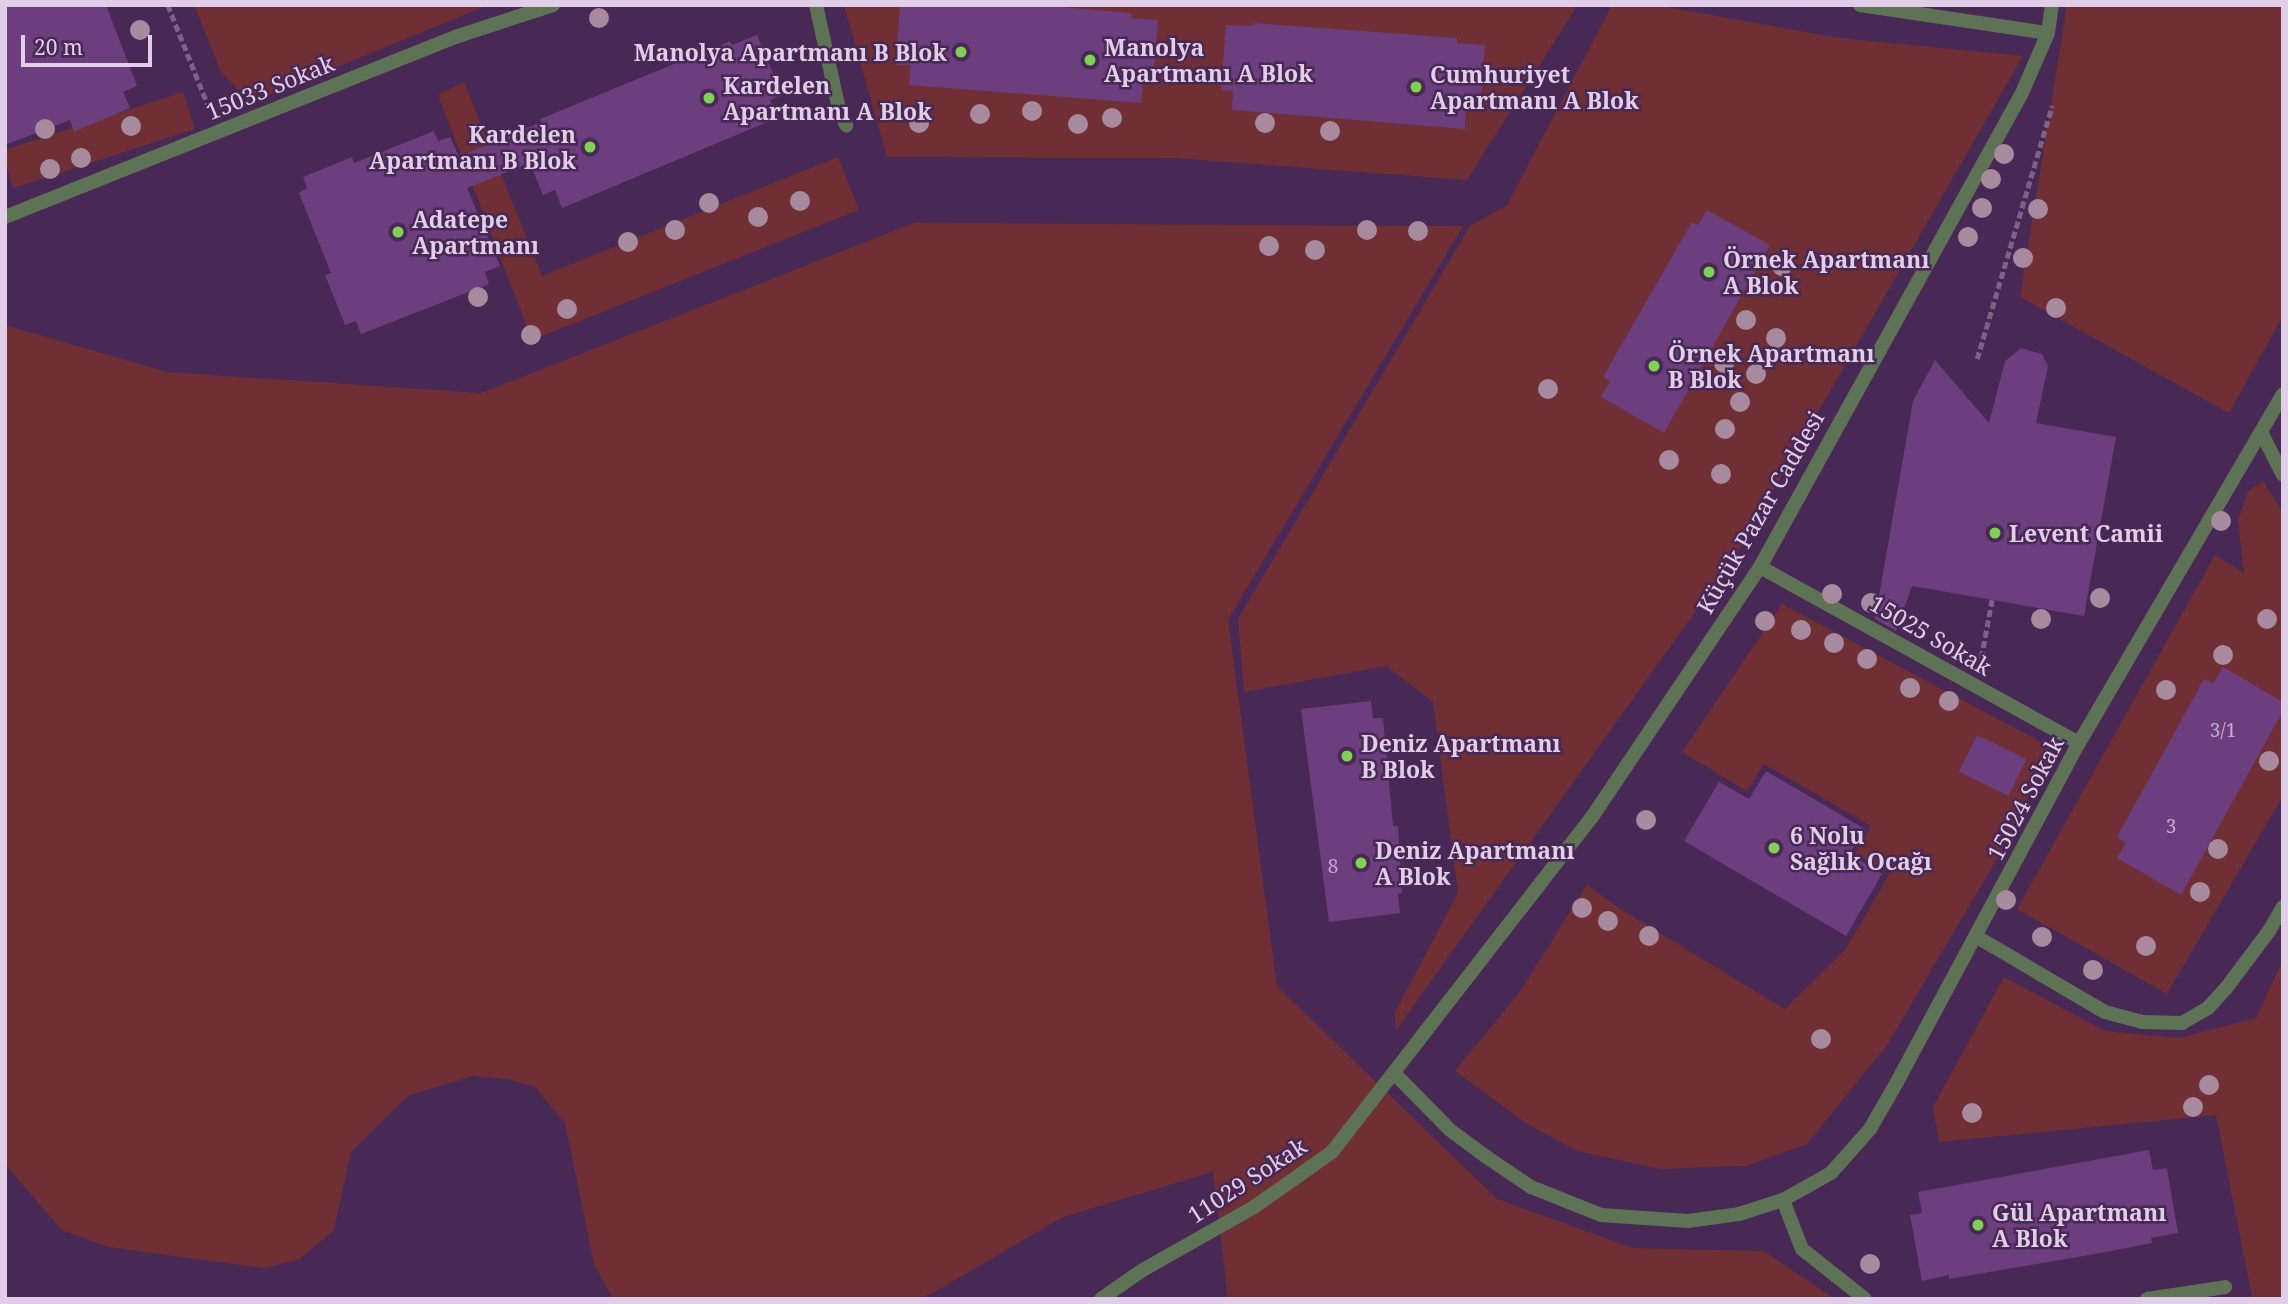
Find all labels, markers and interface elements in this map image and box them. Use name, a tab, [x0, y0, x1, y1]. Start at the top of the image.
scale bar	[24, 21, 156, 65]
text: 20 m	[34, 33, 83, 61]
place label: Manolya Apartmanı A Blok	[1104, 33, 1313, 87]
place label: Manolya Apartmanı B Blok	[634, 38, 947, 66]
marker: Manolya Apartmanı B Blok	[953, 44, 969, 60]
street label: 15033 Sokak	[202, 49, 338, 125]
marker: Manolya Apartmanı A Blok	[1082, 52, 1098, 68]
place label: Cumhuriyet Apartmanı A Blok	[1430, 60, 1639, 114]
place label: Kardelen Apartmanı A Blok	[723, 71, 932, 125]
marker: Cumhuriyet Apartmanı A Blok	[1408, 79, 1424, 95]
marker: Kardelen Apartmanı A Blok	[701, 90, 717, 106]
place label: Kardelen Apartmanı B Blok	[369, 120, 576, 174]
marker: Kardelen Apartmanı B Blok	[582, 139, 598, 155]
place label: Adatepe Apartmanı	[412, 205, 539, 259]
marker: Adatepe Apartmanı	[390, 224, 406, 240]
place label: Örnek Apartmanı A Blok	[1723, 245, 1929, 299]
marker: Örnek Apartmanı A Blok	[1701, 264, 1717, 280]
place label: Örnek Apartmanı B Blok	[1668, 339, 1874, 393]
marker: Örnek Apartmanı B Blok	[1646, 358, 1662, 374]
street label: Küçük Pazar Caddesi	[1691, 406, 1829, 618]
place label: Levent Camii	[2009, 519, 2163, 547]
marker: Levent Camii	[1987, 525, 2003, 541]
street label: 15025 Sokak	[1865, 589, 1997, 681]
house number: 3/1	[2210, 720, 2236, 742]
place label: Deniz Apartmanı B Blok	[1361, 729, 1561, 783]
street label: 15024 Sokak	[1981, 732, 2069, 864]
marker: Deniz Apartmanı B Blok	[1339, 748, 1355, 764]
house number: 3	[2166, 816, 2176, 838]
place label: 6 Nolu Sağlık Ocağı	[1790, 821, 1932, 875]
place label: Deniz Apartmanı A Blok	[1375, 836, 1575, 890]
marker: 6 Nolu Sağlık Ocağı	[1764, 838, 1784, 858]
marker: Deniz Apartmanı A Blok	[1353, 855, 1369, 871]
house number: 8	[1328, 856, 1338, 878]
street label: 11029 Sokak	[1182, 1131, 1312, 1229]
place label: Gül Apartmanı A Blok	[1992, 1198, 2166, 1252]
marker: Gül Apartmanı A Blok	[1970, 1217, 1986, 1233]

